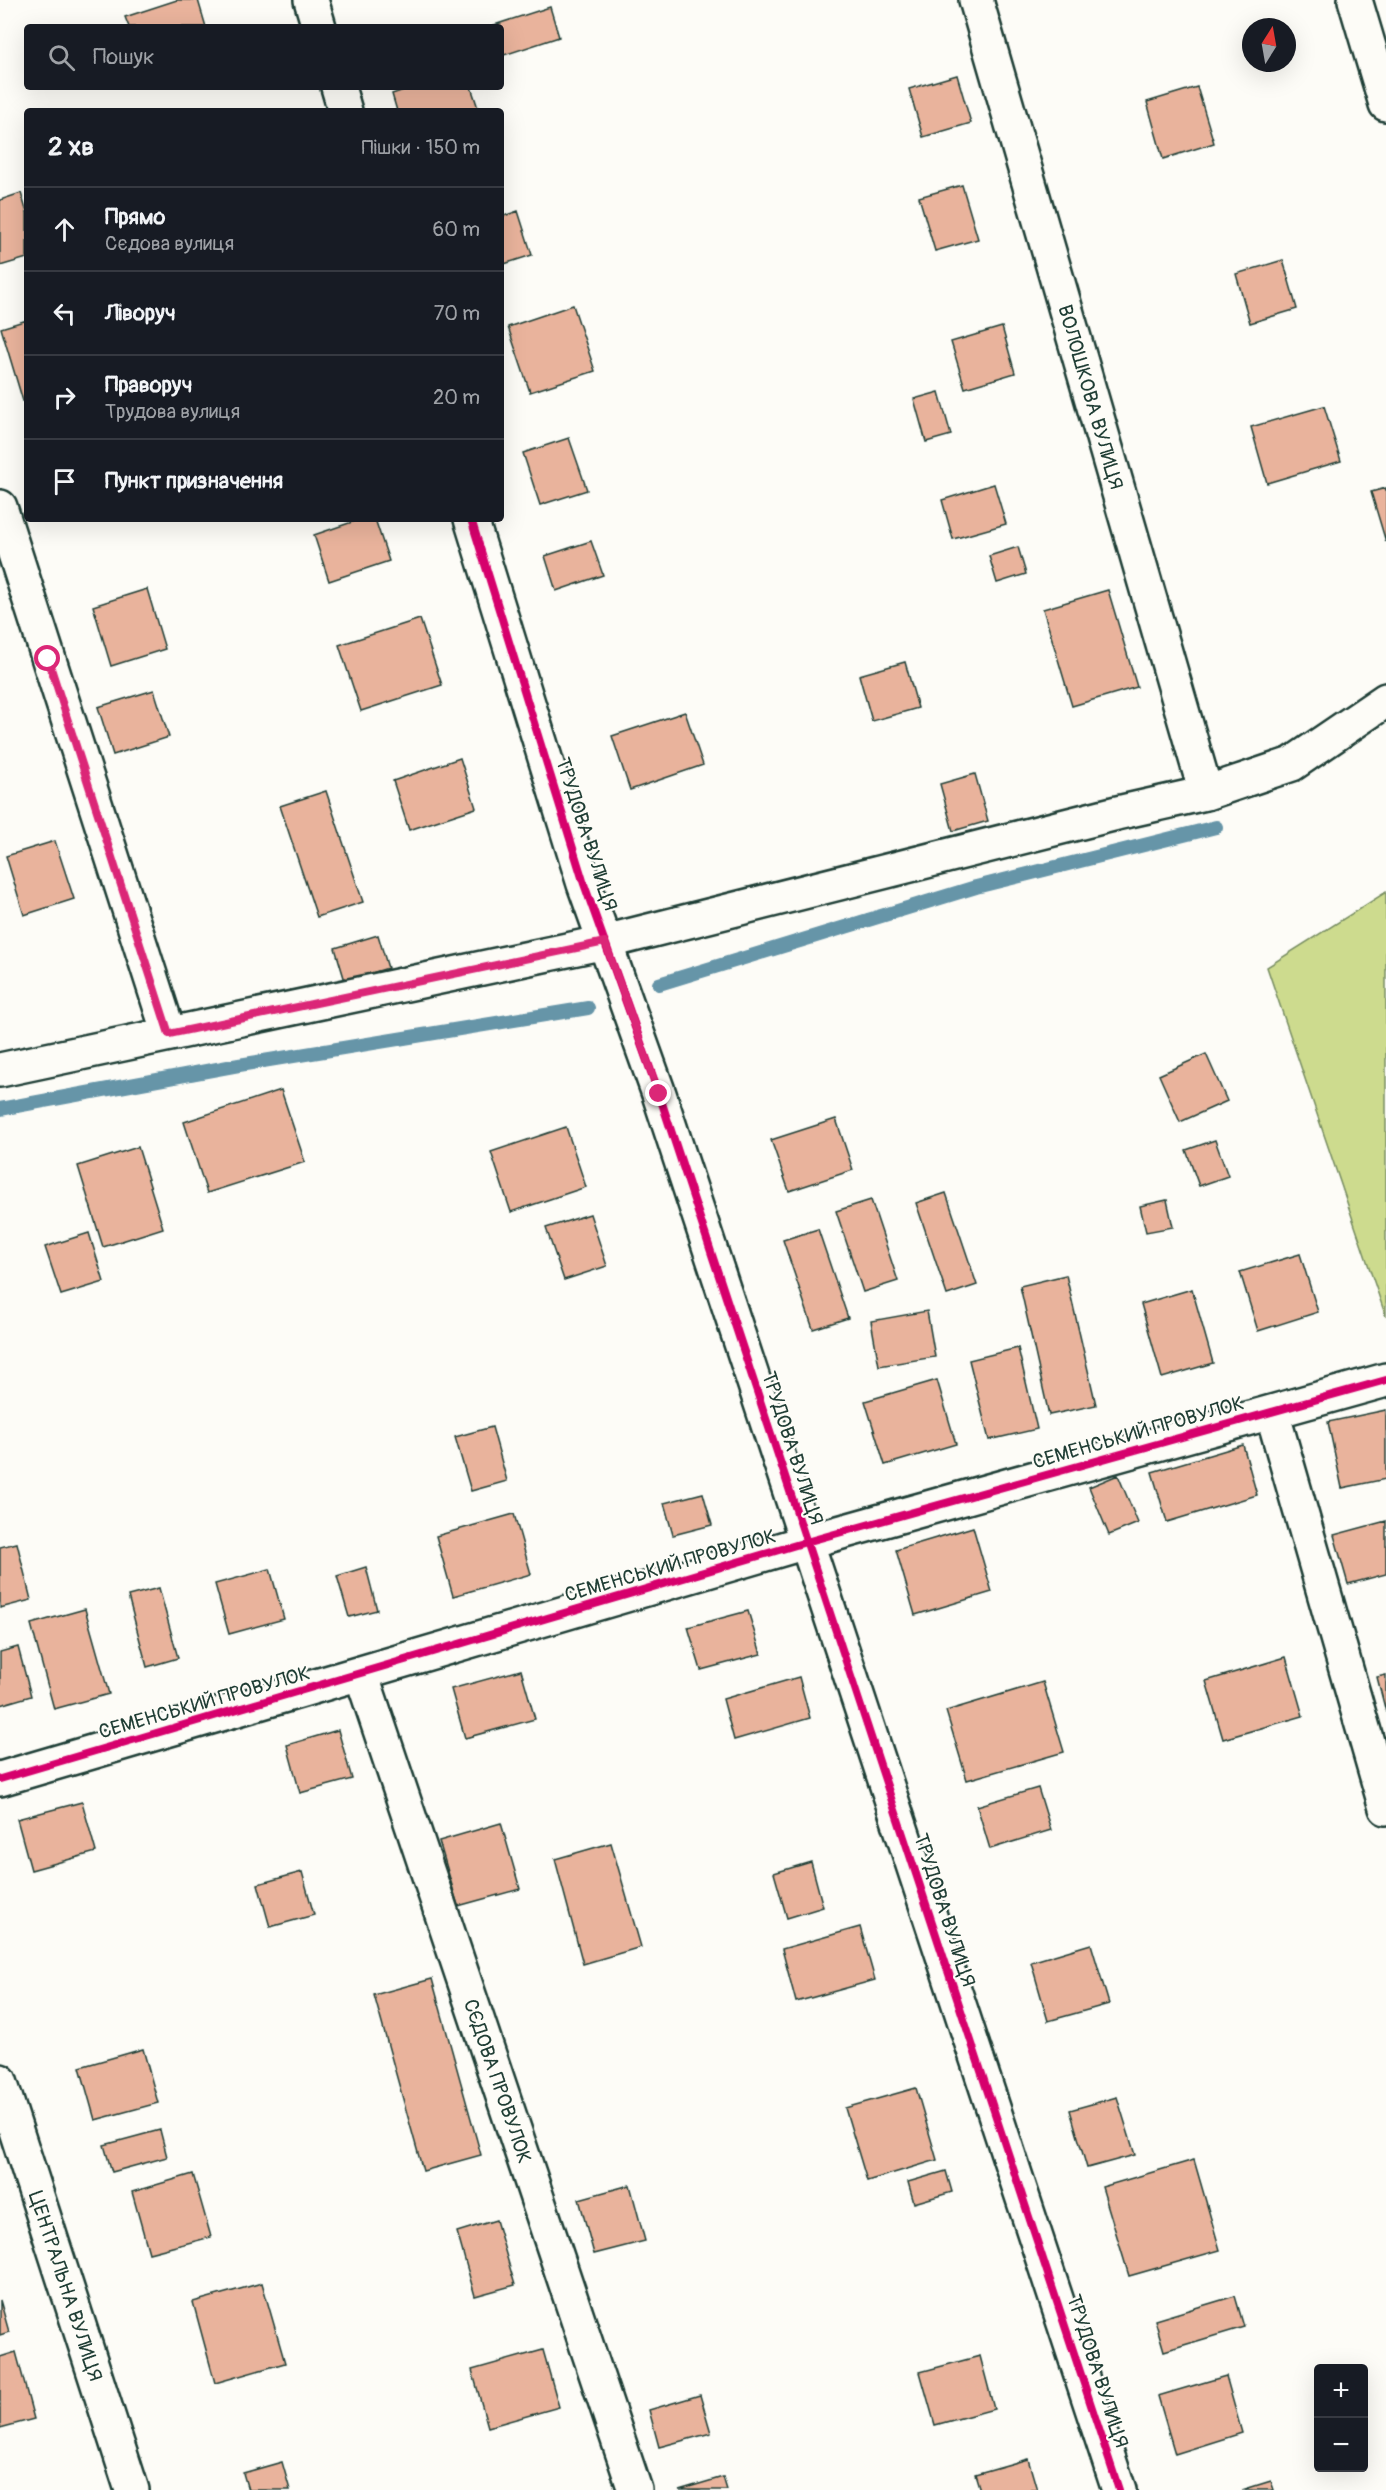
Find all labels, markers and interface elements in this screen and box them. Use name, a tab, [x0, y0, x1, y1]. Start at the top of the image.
north arrow	[1242, 18, 1296, 72]
search box	[24, 24, 504, 90]
icon: search	[45, 41, 78, 74]
text: Пошук	[93, 43, 154, 71]
text: 2 хв	[48, 131, 94, 163]
text: Пішки · 150 m	[362, 135, 480, 160]
text: Прямо	[105, 203, 165, 231]
icon: ahead	[48, 213, 81, 246]
text: 60 m	[433, 217, 480, 242]
text: Сєдова вулиця	[105, 231, 234, 256]
icon: left	[48, 297, 81, 330]
text: Ліворуч	[105, 299, 176, 327]
text: 70 m	[434, 301, 480, 326]
street label: ВОЛОШКОВА ВУЛИЦЯ	[1052, 302, 1129, 492]
text: Праворуч	[105, 371, 192, 399]
icon: right	[48, 381, 81, 414]
text: 20 m	[433, 385, 480, 410]
text: Трудова вулиця	[105, 399, 240, 424]
icon: arrive	[48, 465, 81, 498]
text: Пункт призначення	[105, 467, 283, 495]
route start	[34, 645, 60, 671]
street label: ТРУДОВА ВУЛИЦЯ	[550, 754, 623, 914]
route end	[645, 1080, 671, 1106]
street label: ТРУДОВА ВУЛИЦЯ	[756, 1368, 829, 1528]
street label: СЕМЕНСЬКИЙ ПРОВУЛОК	[1030, 1390, 1247, 1475]
street label: СЕМЕНСЬКИЙ ПРОВУЛОК	[562, 1523, 779, 1608]
street label: СЕМЕНСЬКИЙ ПРОВУЛОК	[96, 1660, 313, 1745]
street label: ТРУДОВА ВУЛИЦЯ	[908, 1830, 981, 1990]
street label: СЄДОВА ПРОВУЛОК	[458, 1996, 537, 2166]
street label: ЦЕНТРАЛЬНА ВУЛИЦЯ	[23, 2188, 108, 2384]
street label: ТРУДОВА ВУЛИЦЯ	[1061, 2291, 1134, 2451]
map controls	[1314, 2364, 1368, 2472]
button: +	[1314, 2364, 1368, 2418]
button: −	[1314, 2418, 1368, 2472]

